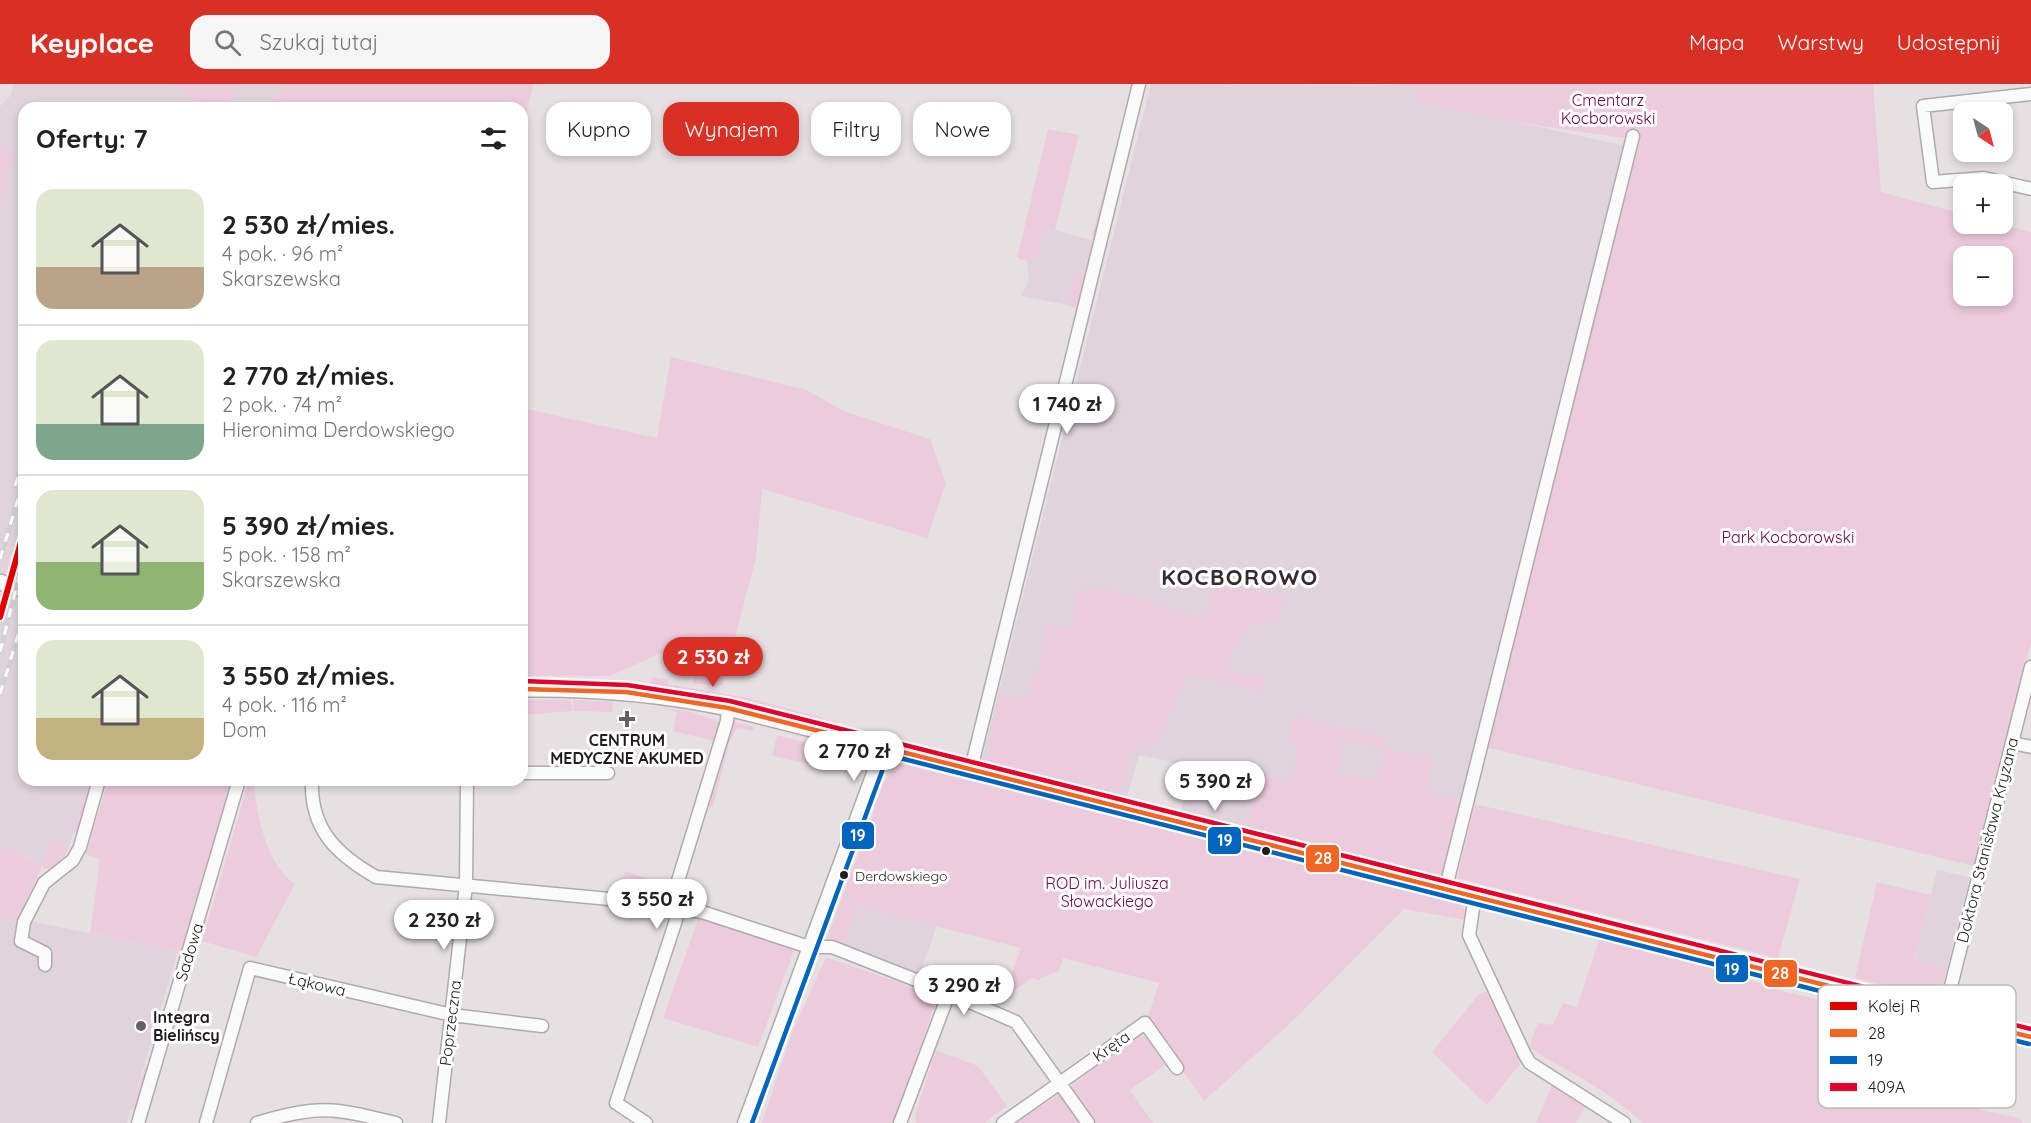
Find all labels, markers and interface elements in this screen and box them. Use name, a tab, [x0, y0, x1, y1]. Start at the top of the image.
search box	[190, 15, 610, 69]
text: Keyplace	[30, 25, 154, 60]
icon: search	[211, 26, 244, 59]
text: Szukaj tutaj	[259, 28, 378, 56]
text: Mapa	[1689, 29, 1744, 55]
text: Warstwy	[1777, 29, 1864, 55]
text: Udostępnij	[1897, 29, 2001, 55]
park label: Cmentarz Kocborowski	[1561, 90, 1655, 128]
chip: Kupno	[546, 102, 651, 156]
chip: Wynajem	[663, 102, 799, 156]
chip: Filtry	[811, 102, 901, 156]
chip: Nowe	[913, 102, 1011, 156]
north arrow	[1953, 102, 2013, 162]
map controls	[1953, 102, 2013, 306]
text: Oferty: 7	[36, 122, 148, 155]
icon: filters	[477, 122, 510, 155]
button: +	[1953, 174, 2013, 234]
text: 2 530 zł/mies.	[222, 208, 395, 241]
icon: home	[84, 213, 156, 285]
text: 4 pok. · 96 m²	[222, 241, 343, 266]
button: −	[1953, 246, 2013, 306]
text: Skarszewska	[222, 266, 341, 291]
text: 2 770 zł/mies.	[222, 359, 395, 392]
icon: home	[84, 364, 156, 436]
pin: 1 740 zł	[1005, 384, 1129, 435]
text: 1 740 zł	[1033, 391, 1101, 416]
text: 2 pok. · 74 m²	[222, 392, 342, 417]
text: Hieronima Derdowskiego	[222, 417, 455, 442]
text: 5 390 zł/mies.	[222, 509, 395, 542]
icon: home	[84, 514, 156, 586]
park label: Park Kocborowski	[1722, 527, 1854, 547]
text: 5 pok. · 158 m²	[222, 542, 351, 567]
district label: KOCBOROWO	[1161, 563, 1319, 591]
text: Skarszewska	[222, 567, 341, 592]
pin: 2 530 zł	[651, 637, 775, 688]
text: 2 530 zł	[677, 644, 749, 669]
text: 3 550 zł/mies.	[222, 659, 395, 692]
icon: home	[84, 664, 156, 736]
text: 4 pok. · 116 m²	[222, 692, 347, 717]
marker: CENTRUM MEDYCZNE AKUMED	[618, 710, 636, 728]
text: Dom	[222, 717, 267, 742]
place label: CENTRUM MEDYCZNE AKUMED	[550, 730, 704, 768]
pin: 2 770 zł	[792, 731, 916, 782]
street label: Doktora Stanisława Kryzana	[1952, 735, 2022, 945]
text: 2 770 zł	[818, 738, 890, 763]
pin: 5 390 zł	[1153, 761, 1277, 812]
text: 5 390 zł	[1179, 768, 1251, 793]
line badge: 19	[841, 821, 875, 850]
text: 19	[850, 825, 866, 845]
line badge: 19	[1207, 826, 1242, 855]
text: 19	[1217, 830, 1233, 850]
line badge: 28	[1305, 844, 1340, 873]
unlabelled marker	[1260, 845, 1272, 857]
text: 28	[1314, 848, 1332, 868]
place label: Derdowskiego	[855, 867, 947, 885]
marker: Derdowskiego	[838, 869, 850, 881]
park label: ROD im. Juliusza Słowackiego	[1045, 873, 1169, 911]
pin: 3 550 zł	[595, 879, 719, 930]
text: 3 550 zł	[621, 886, 693, 911]
pin: 2 230 zł	[382, 900, 506, 951]
text: 2 230 zł	[408, 907, 480, 932]
street label: Sadowa	[171, 920, 207, 984]
line badge: 19	[1715, 954, 1749, 983]
text: 19	[1724, 959, 1740, 979]
line badge: 28	[1763, 959, 1798, 988]
text: 28	[1771, 963, 1789, 983]
pin: 3 290 zł	[902, 965, 1026, 1016]
street label: Łąkowa	[286, 968, 348, 1000]
text: 3 290 zł	[928, 972, 1000, 997]
street label: Poprzeczna	[435, 979, 465, 1067]
legend	[1818, 985, 2016, 1108]
text: Kolej R	[1868, 996, 1920, 1016]
place label: Integra Bielińscy	[153, 1007, 220, 1045]
marker: Integra Bielińscy	[134, 1019, 148, 1033]
text: 28	[1868, 1023, 1886, 1043]
street label: Kręta	[1089, 1026, 1133, 1066]
text: 19	[1868, 1050, 1883, 1070]
text: 409A	[1868, 1077, 1905, 1097]

